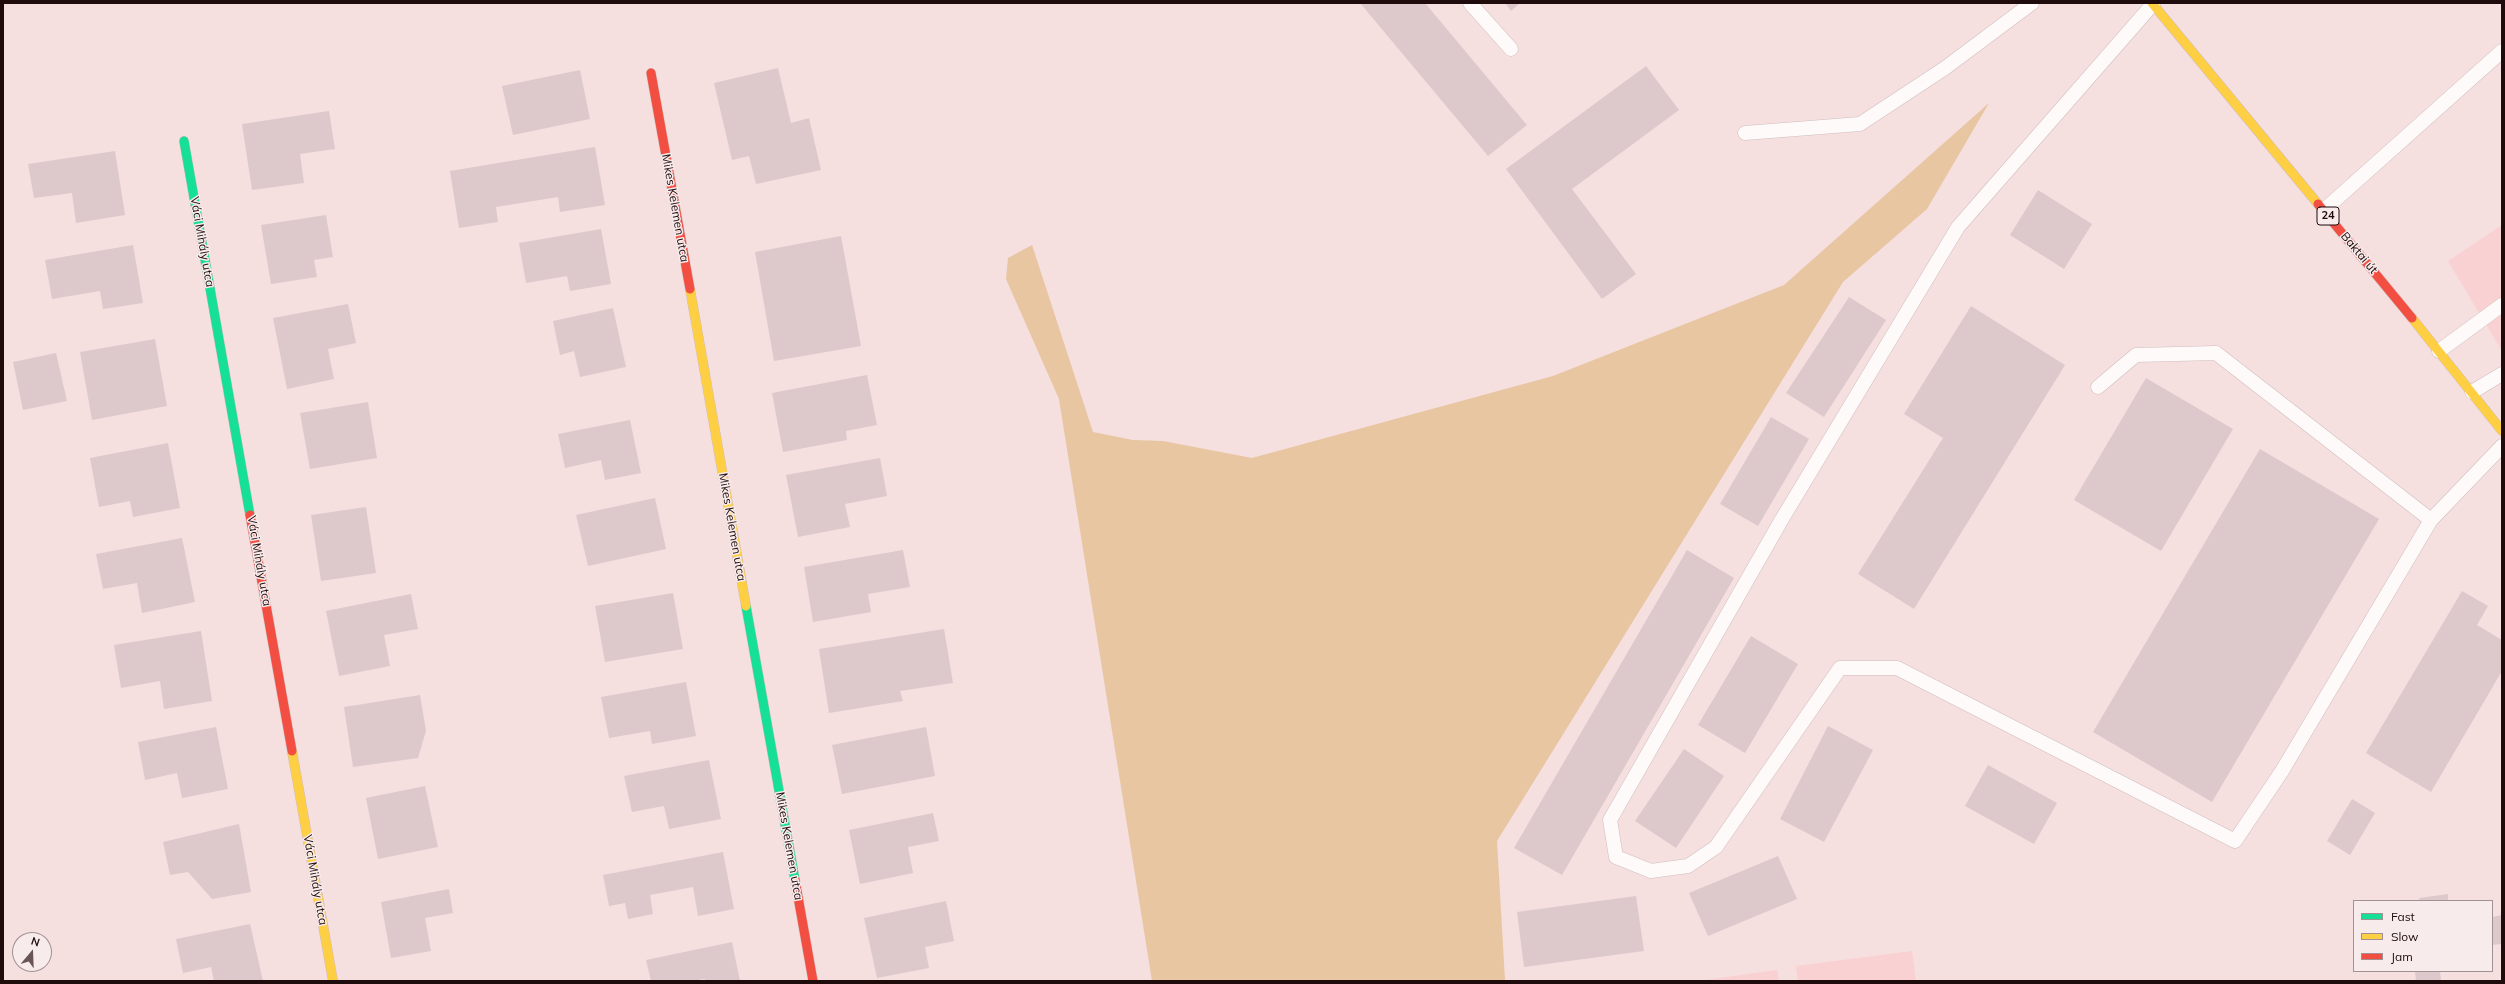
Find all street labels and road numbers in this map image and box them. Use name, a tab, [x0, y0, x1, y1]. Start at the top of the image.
street label: Mikes Kelemen utca	[658, 153, 692, 263]
street label: Váci Mihály utca	[187, 196, 217, 288]
road number: 24	[2317, 207, 2339, 225]
street label: Baktai út	[2337, 229, 2381, 277]
street label: Mikes Kelemen utca	[715, 472, 749, 582]
street label: Váci Mihály utca	[244, 515, 274, 607]
street label: Mikes Kelemen utca	[772, 791, 806, 901]
street label: Váci Mihály utca	[300, 834, 330, 926]

